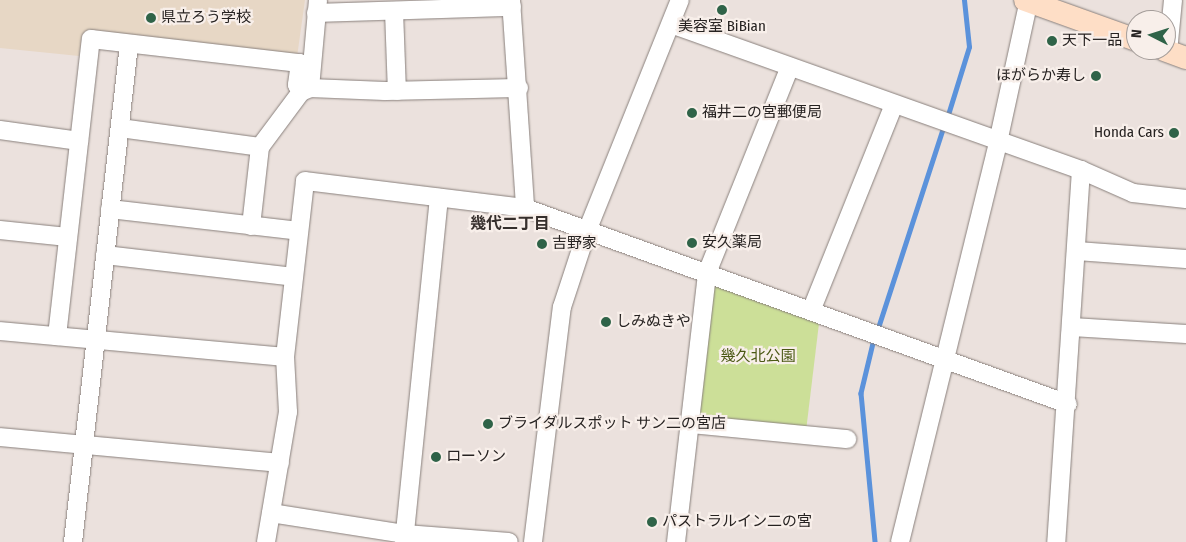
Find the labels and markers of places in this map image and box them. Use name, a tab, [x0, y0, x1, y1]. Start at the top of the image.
marker: 美容室 BiBian	[716, 4, 728, 16]
place label: 県立ろう学校	[161, 9, 251, 27]
marker: 県立ろう学校	[145, 12, 157, 24]
place label: 美容室 BiBian	[678, 18, 766, 36]
place label: 天下一品	[1062, 32, 1122, 50]
marker: 天下一品	[1046, 35, 1058, 47]
place label: ほがらか寿し	[996, 67, 1086, 85]
marker: ほがらか寿し	[1090, 70, 1102, 82]
place label: 福井二の宮郵便局	[702, 104, 822, 122]
marker: 福井二の宮郵便局	[686, 107, 698, 119]
place label: Honda Cars	[1094, 124, 1164, 142]
marker: Honda Cars	[1168, 127, 1180, 139]
place label: 安久薬局	[702, 234, 762, 252]
place label: 吉野家	[552, 235, 597, 253]
marker: 安久薬局	[686, 237, 698, 249]
marker: 吉野家	[536, 238, 548, 250]
place label: しみぬきや	[616, 313, 691, 331]
marker: しみぬきや	[600, 316, 612, 328]
place label: ブライダルスポット サン二の宮店	[498, 415, 727, 433]
marker: ブライダルスポット サン二の宮店	[482, 418, 494, 430]
place label: ローソン	[446, 448, 506, 466]
marker: ローソン	[430, 451, 442, 463]
place label: パストラルイン二の宮	[662, 513, 812, 531]
marker: パストラルイン二の宮	[646, 516, 658, 528]

